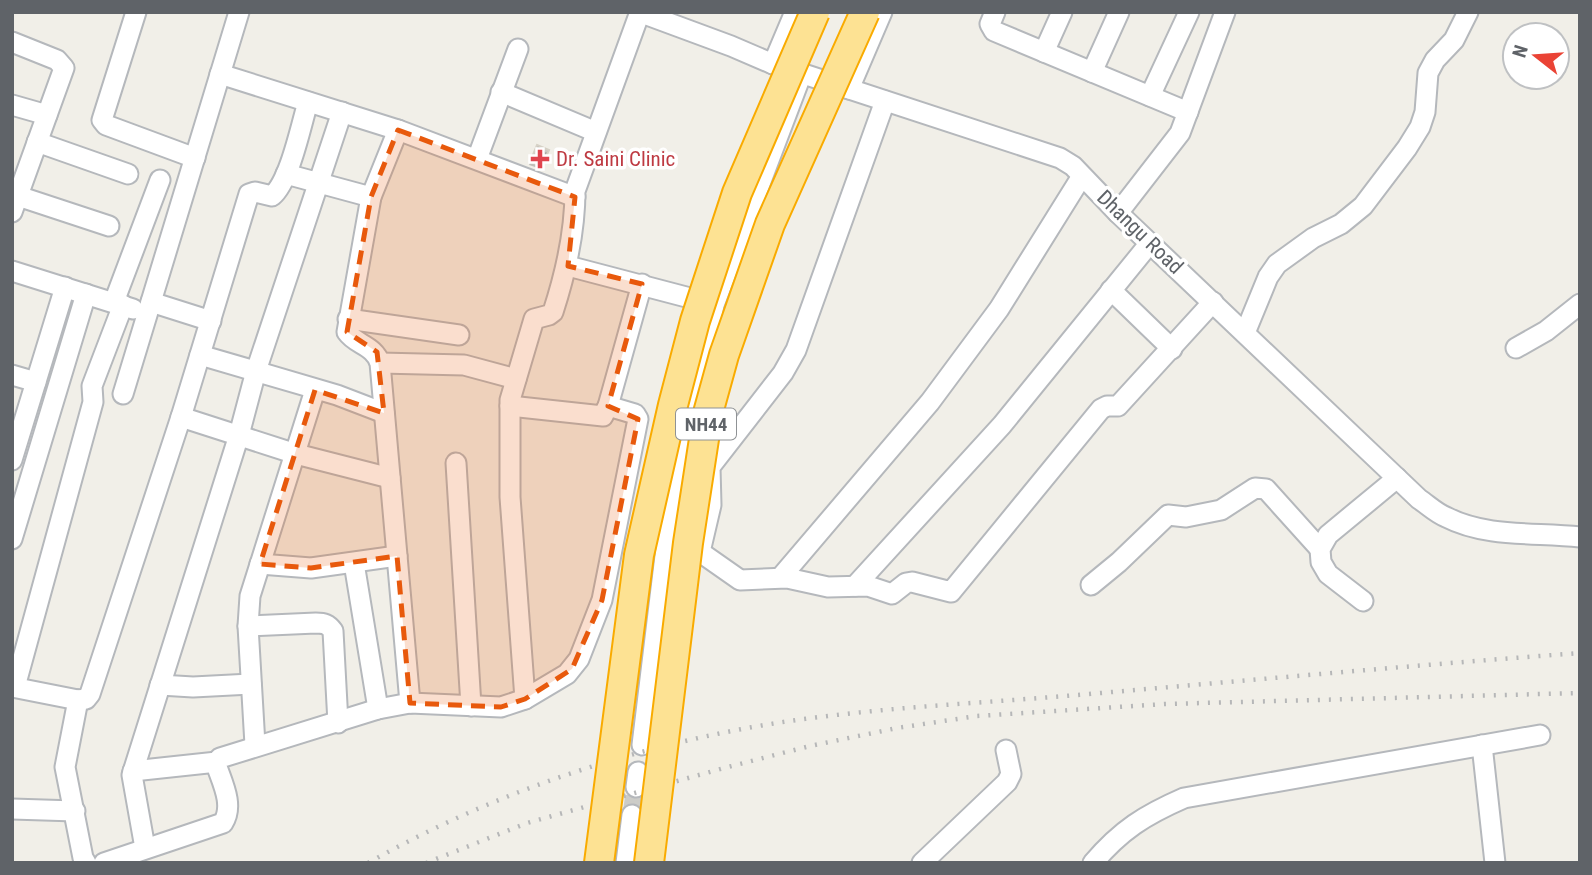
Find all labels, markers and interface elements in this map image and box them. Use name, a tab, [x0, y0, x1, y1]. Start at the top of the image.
north arrow	[1501, 21, 1571, 91]
text: N	[1508, 42, 1533, 60]
place label: Dr. Saini Clinic	[556, 147, 675, 171]
marker: Dr. Saini Clinic	[530, 149, 550, 169]
street label: Dhangu Road	[1092, 185, 1188, 279]
road number: NH44	[676, 408, 736, 440]

